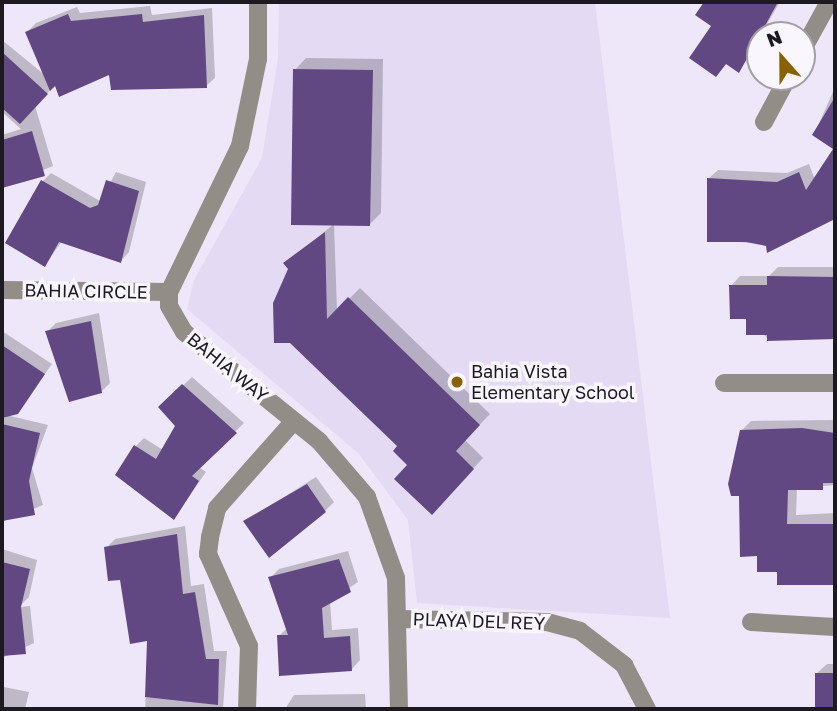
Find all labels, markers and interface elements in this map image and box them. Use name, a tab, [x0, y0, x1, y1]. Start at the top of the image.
north arrow	[746, 21, 816, 91]
text: N	[763, 24, 785, 51]
street label: BAHIA CIRCLE	[24, 279, 148, 303]
street label: BAHIA WAY	[183, 328, 273, 406]
place label: Bahia Vista Elementary School	[471, 361, 635, 404]
marker: Bahia Vista Elementary School	[449, 374, 465, 390]
street label: PLAYA DEL REY	[412, 608, 546, 634]

